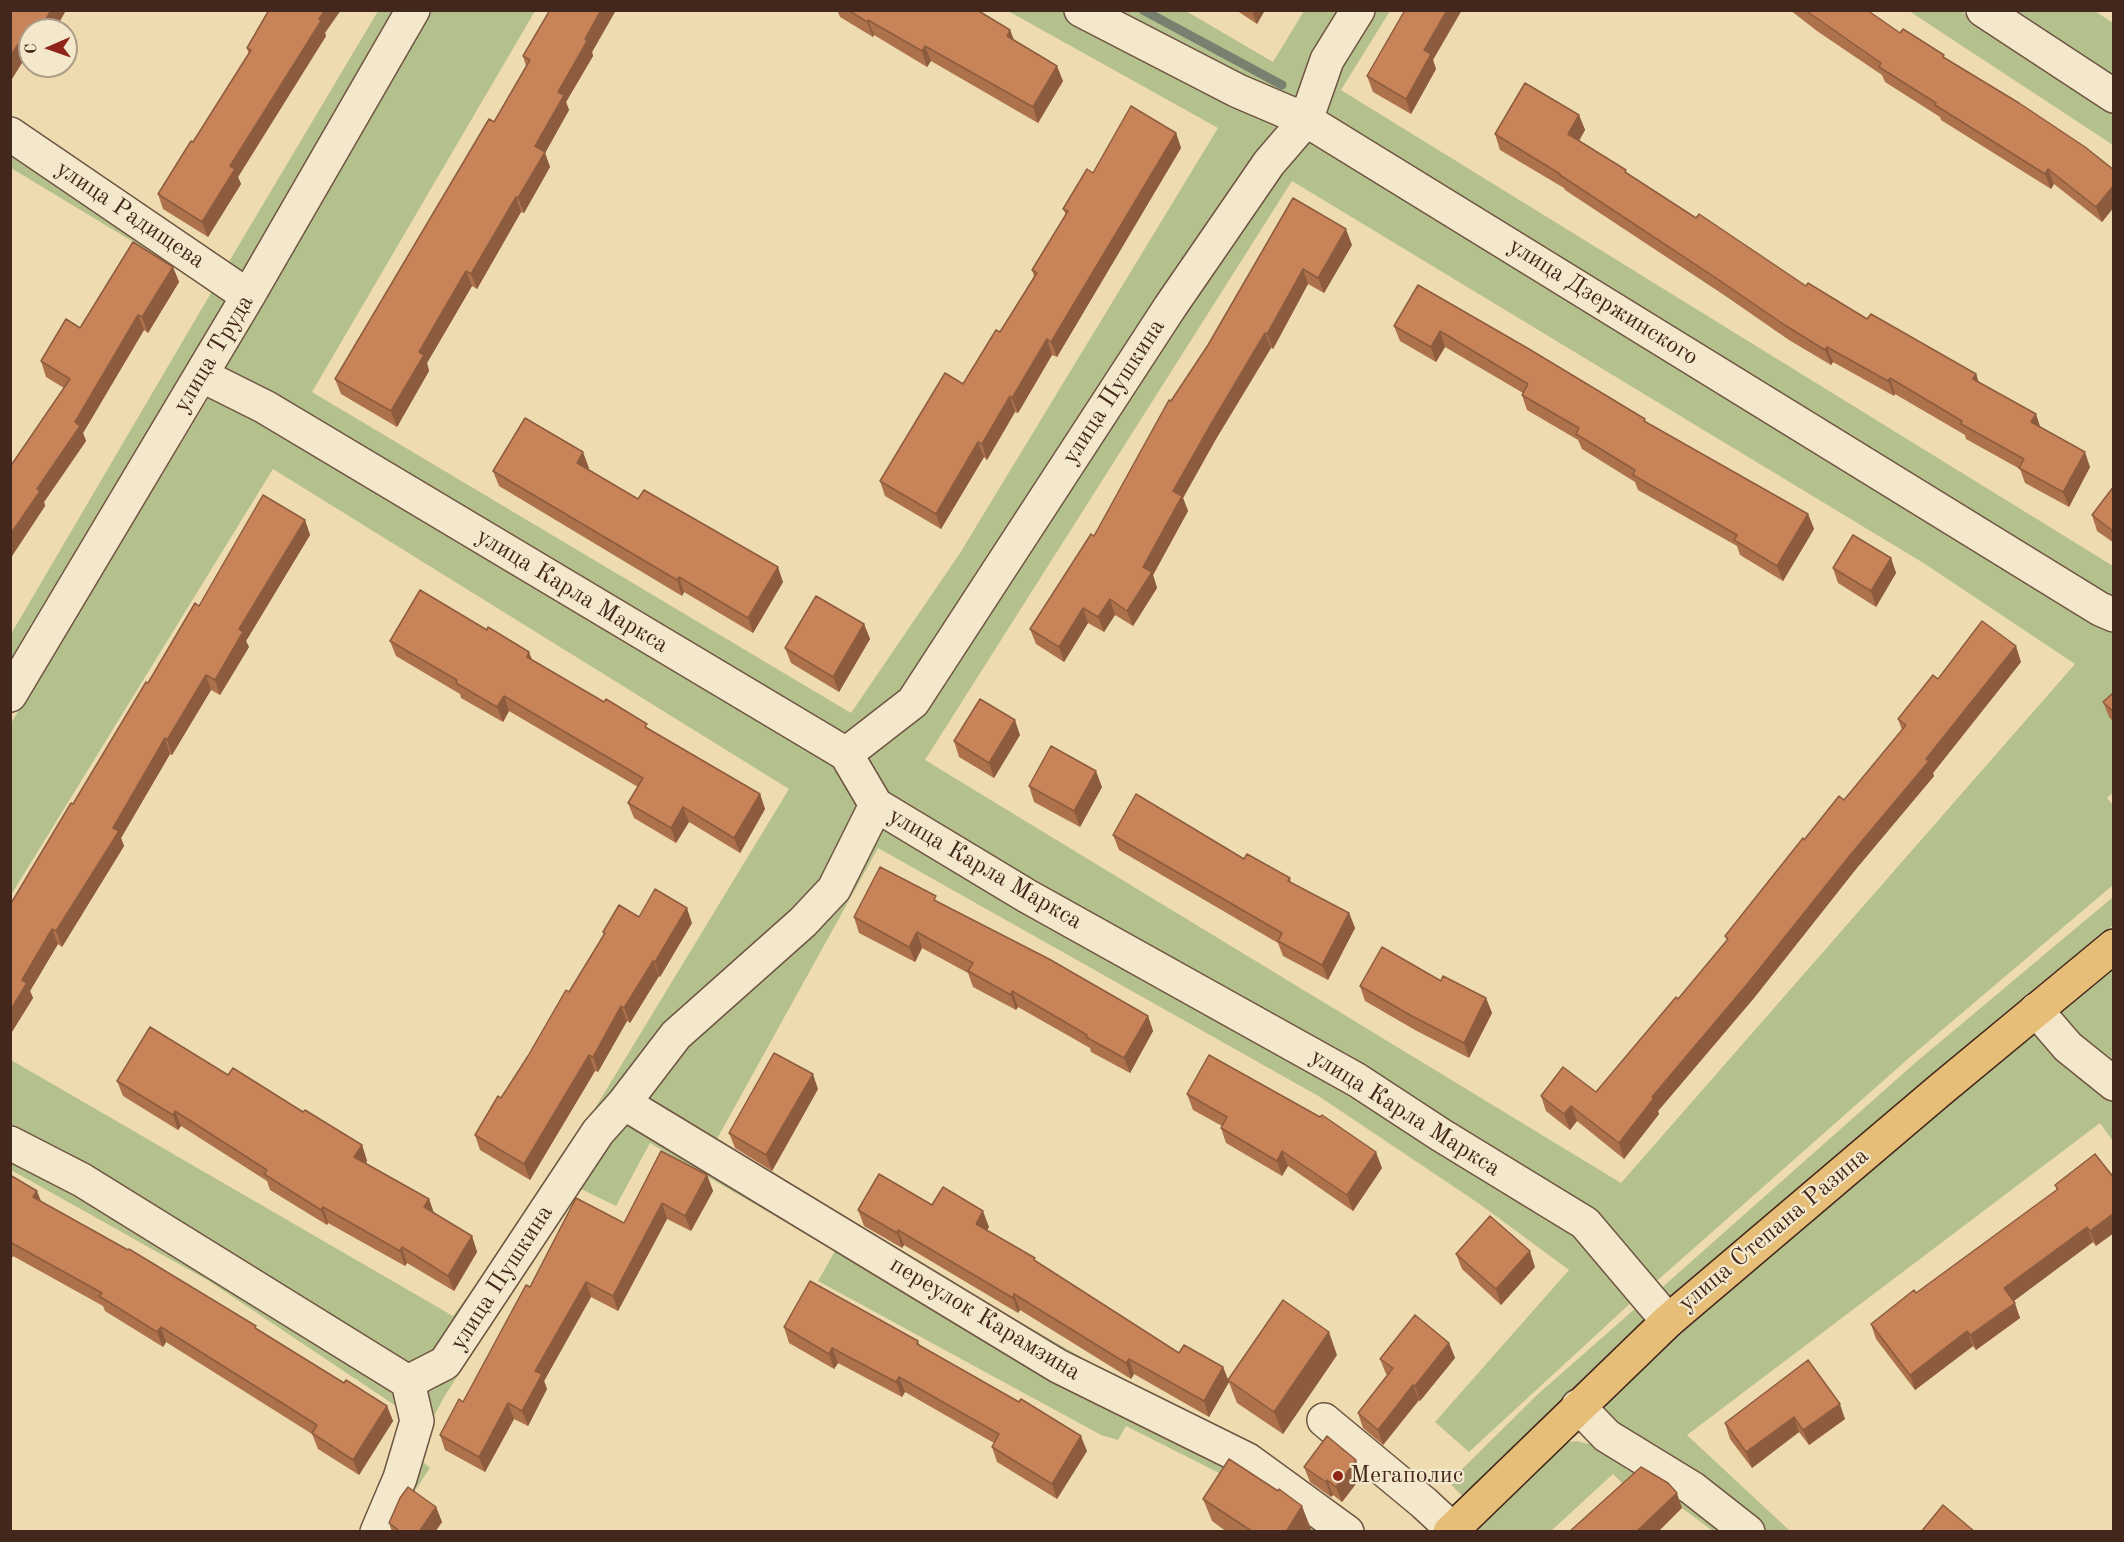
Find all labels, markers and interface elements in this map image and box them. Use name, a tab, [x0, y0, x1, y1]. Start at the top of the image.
north arrow	[18, 18, 78, 78]
text: С	[24, 43, 40, 54]
street label: улица Радищева	[50, 155, 210, 275]
street label: улица Дзержинского	[1503, 232, 1703, 372]
street label: улица Труда	[168, 290, 260, 418]
street label: улица Пушкина	[1056, 314, 1172, 470]
street label: улица Карла Маркса	[471, 522, 673, 660]
street label: улица Карла Маркса	[883, 802, 1087, 936]
street label: улица Карла Маркса	[1304, 1043, 1506, 1183]
street label: улица Степана Разина	[1673, 1142, 1875, 1318]
street label: улица Пушкина	[444, 1200, 560, 1356]
street label: переулок Карамзина	[884, 1251, 1086, 1387]
place label: Мегаполис	[1350, 1462, 1463, 1490]
marker: Мегаполис	[1331, 1469, 1345, 1483]

